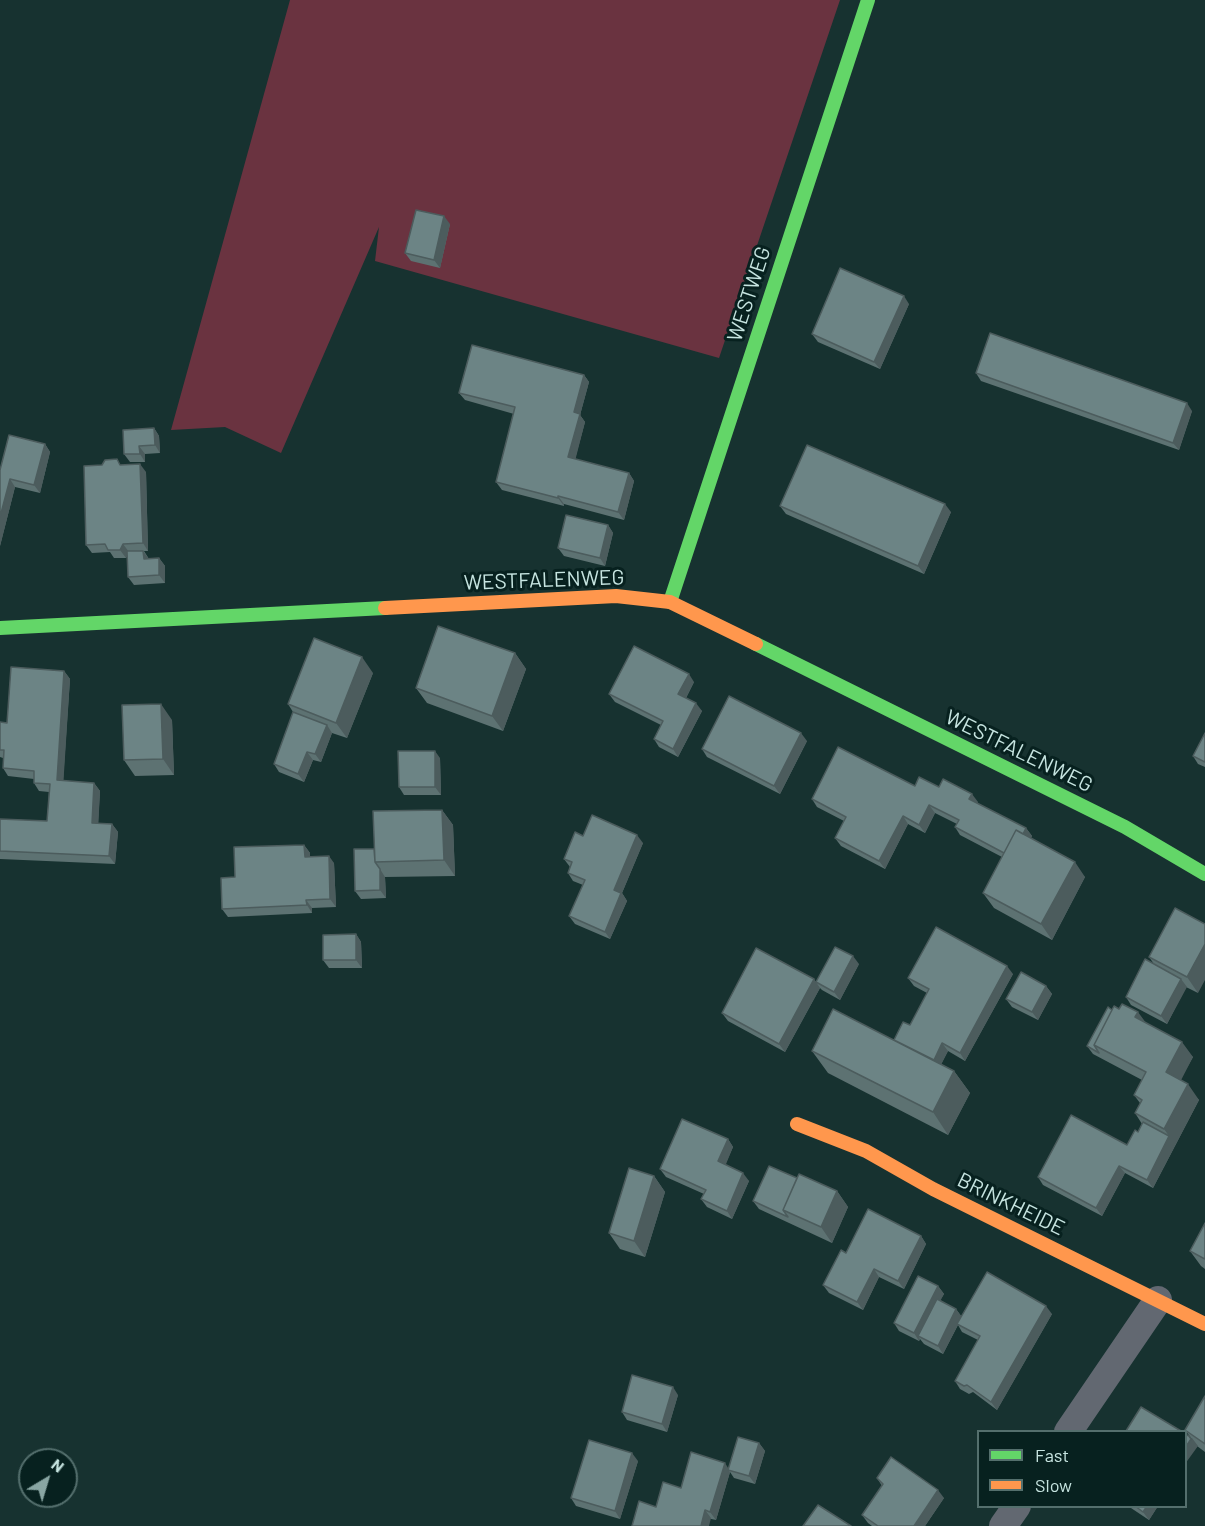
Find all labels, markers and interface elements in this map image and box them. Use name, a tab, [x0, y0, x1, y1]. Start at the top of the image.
street label: WESTWEG	[722, 243, 776, 345]
street label: WESTFALENWEG	[463, 565, 625, 595]
street label: WESTFALENWEG	[941, 704, 1097, 798]
street label: BRINKHEIDE	[953, 1167, 1069, 1241]
legend	[977, 1430, 1187, 1508]
text: Fast	[1035, 1444, 1069, 1466]
north arrow	[18, 1448, 78, 1508]
text: N	[48, 1454, 68, 1476]
text: Slow	[1035, 1474, 1072, 1496]

